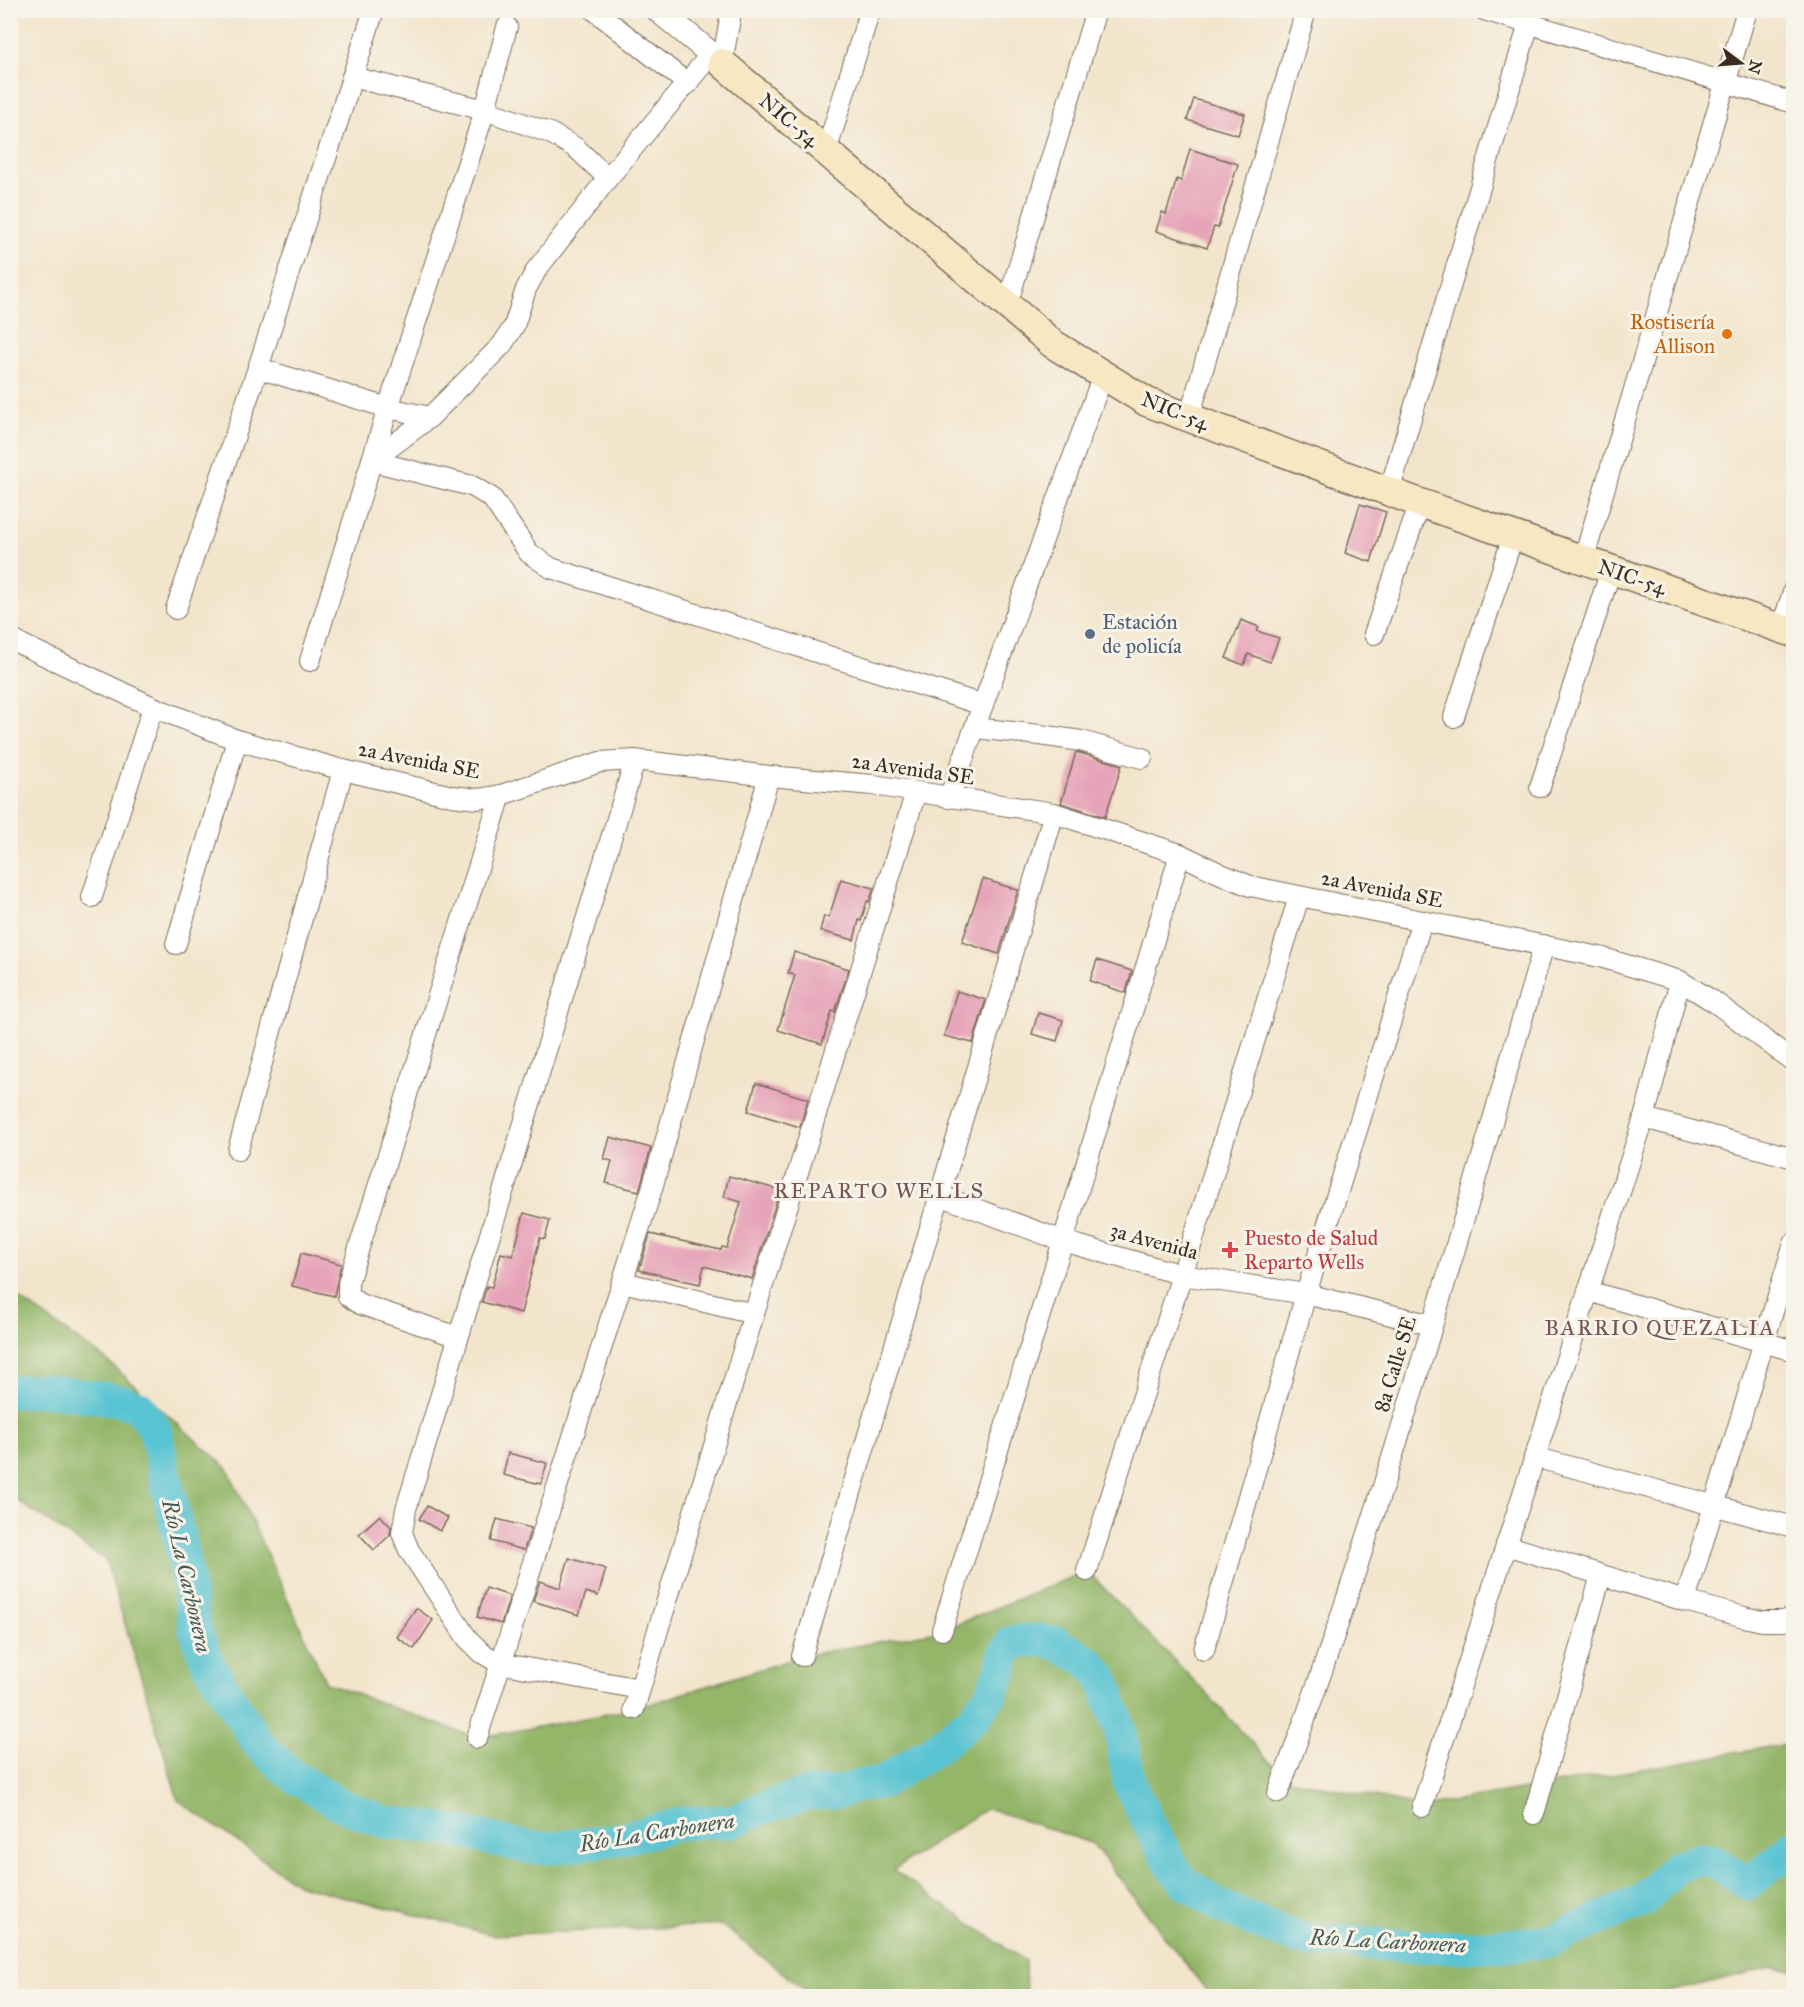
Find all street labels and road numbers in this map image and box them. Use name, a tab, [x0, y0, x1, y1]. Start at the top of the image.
street label: NIC-54	[754, 87, 825, 153]
street label: NIC-54	[1137, 386, 1214, 437]
street label: NIC-54	[1594, 553, 1671, 601]
street label: 2a Avenida SE	[356, 735, 482, 785]
street label: 2a Avenida SE	[850, 748, 976, 790]
street label: 2a Avenida SE	[1319, 864, 1445, 914]
street label: 3a Avenida	[1107, 1217, 1201, 1265]
street label: 8a Calle SE	[1368, 1313, 1422, 1415]

